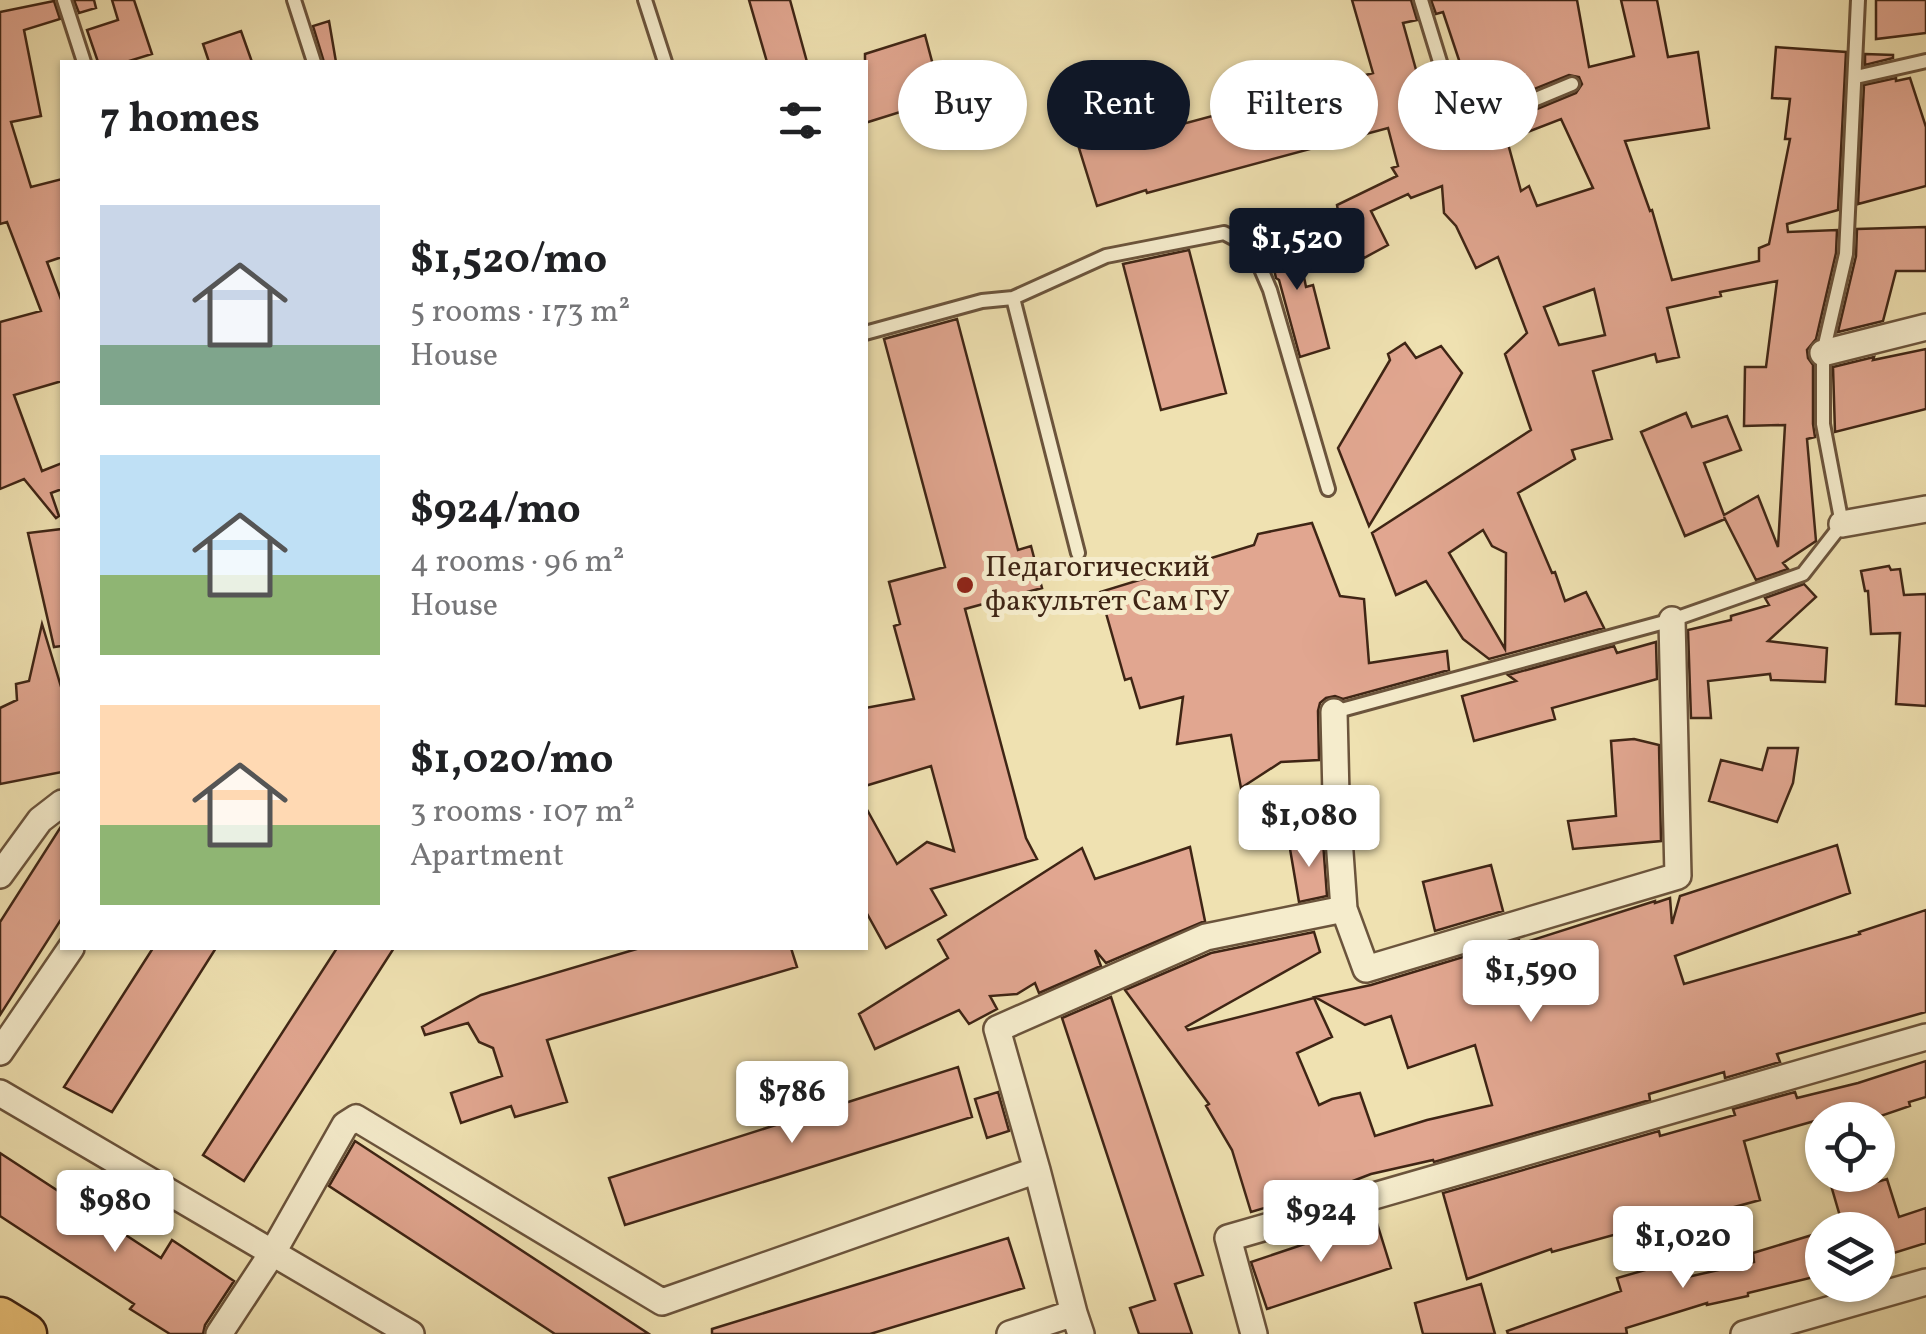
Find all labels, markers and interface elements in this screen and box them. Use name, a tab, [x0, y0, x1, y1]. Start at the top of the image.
chip: Buy	[898, 60, 1027, 150]
chip: Rent	[1047, 60, 1190, 150]
chip: Filters	[1210, 60, 1378, 150]
chip: New	[1398, 60, 1538, 150]
text: 7 homes	[100, 91, 260, 150]
icon: filters	[773, 93, 828, 148]
pin: $1,520	[1216, 208, 1378, 293]
text: $1,520	[1251, 218, 1343, 262]
text: $1,520/mo	[410, 232, 607, 291]
icon: home	[180, 245, 300, 365]
text: 5 rooms · 173 m²	[410, 291, 630, 335]
text: House	[410, 335, 498, 379]
text: $924/mo	[410, 482, 581, 541]
icon: home	[180, 495, 300, 615]
text: 4 rooms · 96 m²	[410, 541, 625, 585]
place label: Педагогический факультет Сам ГУ	[985, 547, 1230, 623]
marker: Педагогический факультет Сам ГУ	[954, 574, 976, 596]
text: House	[410, 585, 498, 629]
text: $1,020/mo	[410, 732, 613, 791]
icon: home	[180, 745, 300, 865]
pin: $1,080	[1228, 785, 1390, 870]
text: 3 rooms · 107 m²	[410, 791, 635, 835]
text: $1,080	[1261, 795, 1357, 839]
text: Apartment	[410, 835, 564, 879]
pin: $1,590	[1450, 940, 1612, 1025]
text: $1,590	[1485, 950, 1577, 994]
pin: $786	[733, 1061, 851, 1146]
text: $786	[758, 1071, 826, 1115]
map controls	[1805, 1102, 1895, 1302]
button: locate	[1805, 1102, 1895, 1192]
pin: $980	[56, 1170, 174, 1255]
text: $980	[79, 1180, 151, 1224]
pin: $924	[1262, 1180, 1380, 1265]
text: $924	[1285, 1190, 1357, 1234]
pin: $1,020	[1602, 1206, 1764, 1291]
button: layers	[1805, 1212, 1895, 1302]
text: $1,020	[1635, 1216, 1731, 1260]

